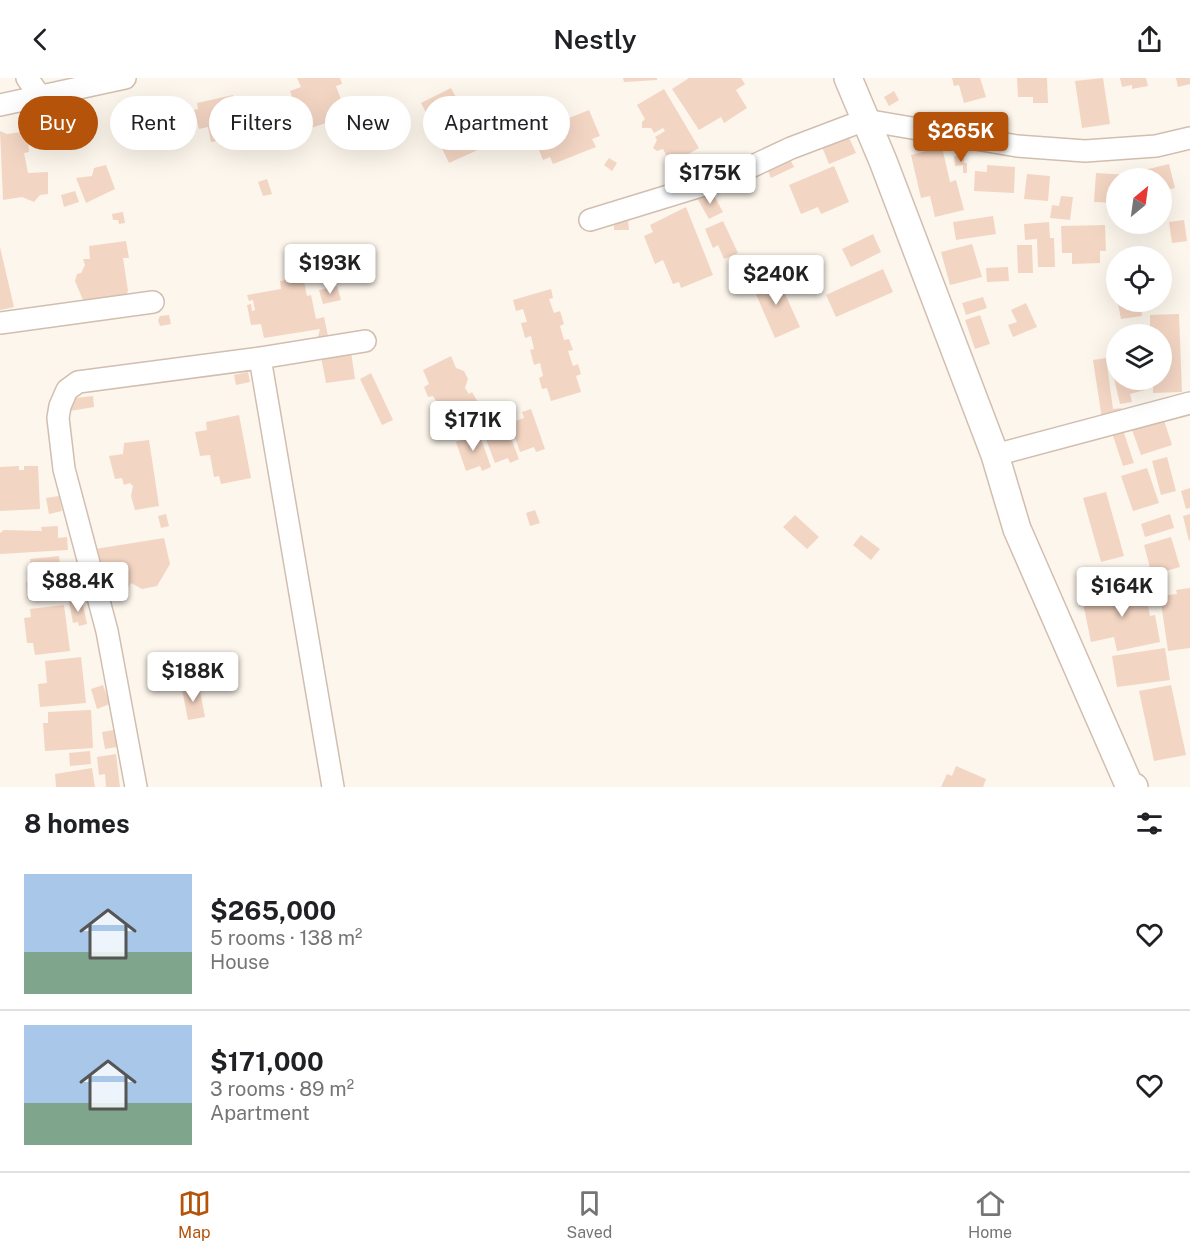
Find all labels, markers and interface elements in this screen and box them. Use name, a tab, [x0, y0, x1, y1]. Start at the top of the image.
icon: back	[24, 23, 57, 56]
text: Nestly	[553, 23, 637, 55]
icon: share	[1133, 23, 1166, 56]
chip: Buy	[18, 96, 98, 150]
chip: Rent	[110, 96, 197, 150]
chip: Filters	[209, 96, 313, 150]
chip: New	[325, 96, 411, 150]
chip: Apartment	[423, 96, 570, 150]
pin: $265K	[919, 112, 1003, 163]
text: $265K	[927, 119, 995, 143]
pin: $175K	[668, 154, 752, 205]
text: $175K	[679, 161, 741, 185]
north arrow	[1106, 168, 1172, 234]
map controls	[1106, 168, 1172, 390]
pin: $193K	[288, 244, 372, 295]
button: locate	[1106, 246, 1172, 312]
text: $193K	[299, 251, 361, 275]
pin: $240K	[734, 255, 818, 306]
text: $240K	[743, 262, 809, 286]
button: layers	[1106, 324, 1172, 390]
pin: $171K	[431, 401, 515, 452]
text: $171K	[444, 408, 502, 432]
pin: $88.4K	[29, 562, 127, 613]
pin: $164K	[1080, 567, 1164, 618]
text: $88.4K	[41, 569, 115, 593]
text: $164K	[1091, 574, 1153, 598]
pin: $188K	[151, 652, 235, 703]
text: $188K	[161, 659, 225, 683]
icon: filters	[1133, 807, 1166, 840]
text: 8 homes	[24, 808, 130, 839]
text: $265,000	[210, 895, 336, 926]
icon: home	[72, 898, 144, 970]
icon: heart	[1133, 918, 1166, 951]
text: 5 rooms · 138 m²	[210, 926, 362, 950]
text: House	[210, 950, 270, 974]
text: $171,000	[210, 1046, 324, 1077]
icon: home	[72, 1049, 144, 1121]
icon: heart	[1133, 1069, 1166, 1102]
text: 3 rooms · 89 m²	[210, 1077, 354, 1101]
text: Apartment	[210, 1101, 310, 1125]
tab: Map	[178, 1187, 211, 1242]
tab: Saved	[567, 1187, 612, 1242]
tab: Home	[968, 1187, 1012, 1242]

